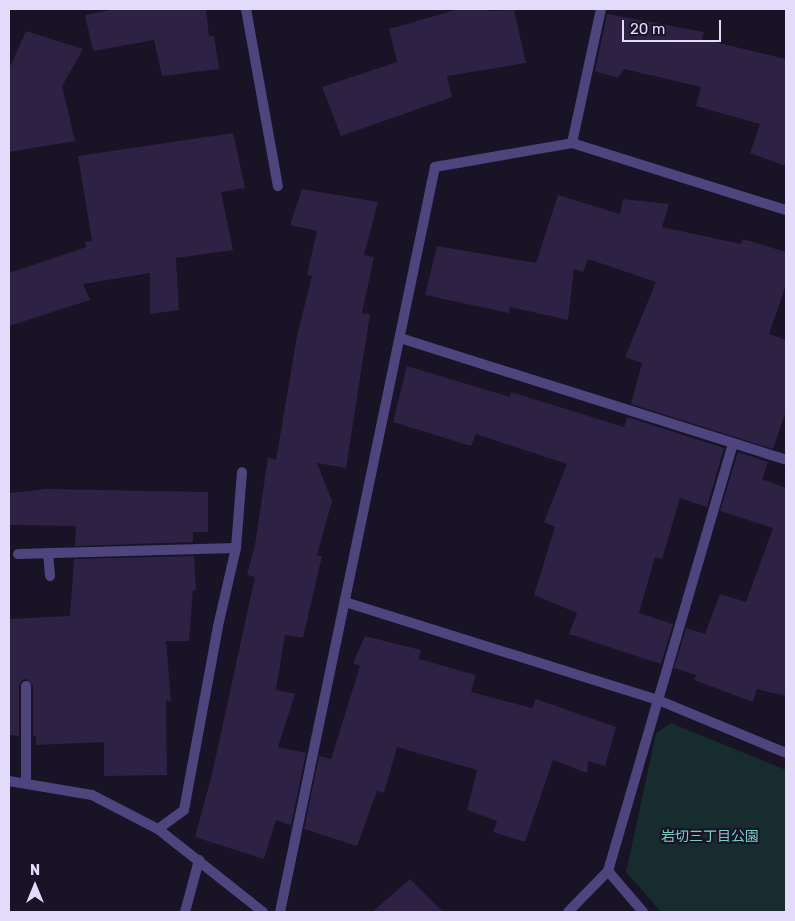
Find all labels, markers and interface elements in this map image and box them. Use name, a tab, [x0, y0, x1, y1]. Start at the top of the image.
scale bar	[625, 10, 724, 42]
text: 20 m	[630, 20, 665, 38]
park label: 岩切三丁目公園	[661, 829, 759, 845]
north arrow	[10, 861, 60, 911]
text: N	[30, 862, 40, 879]

